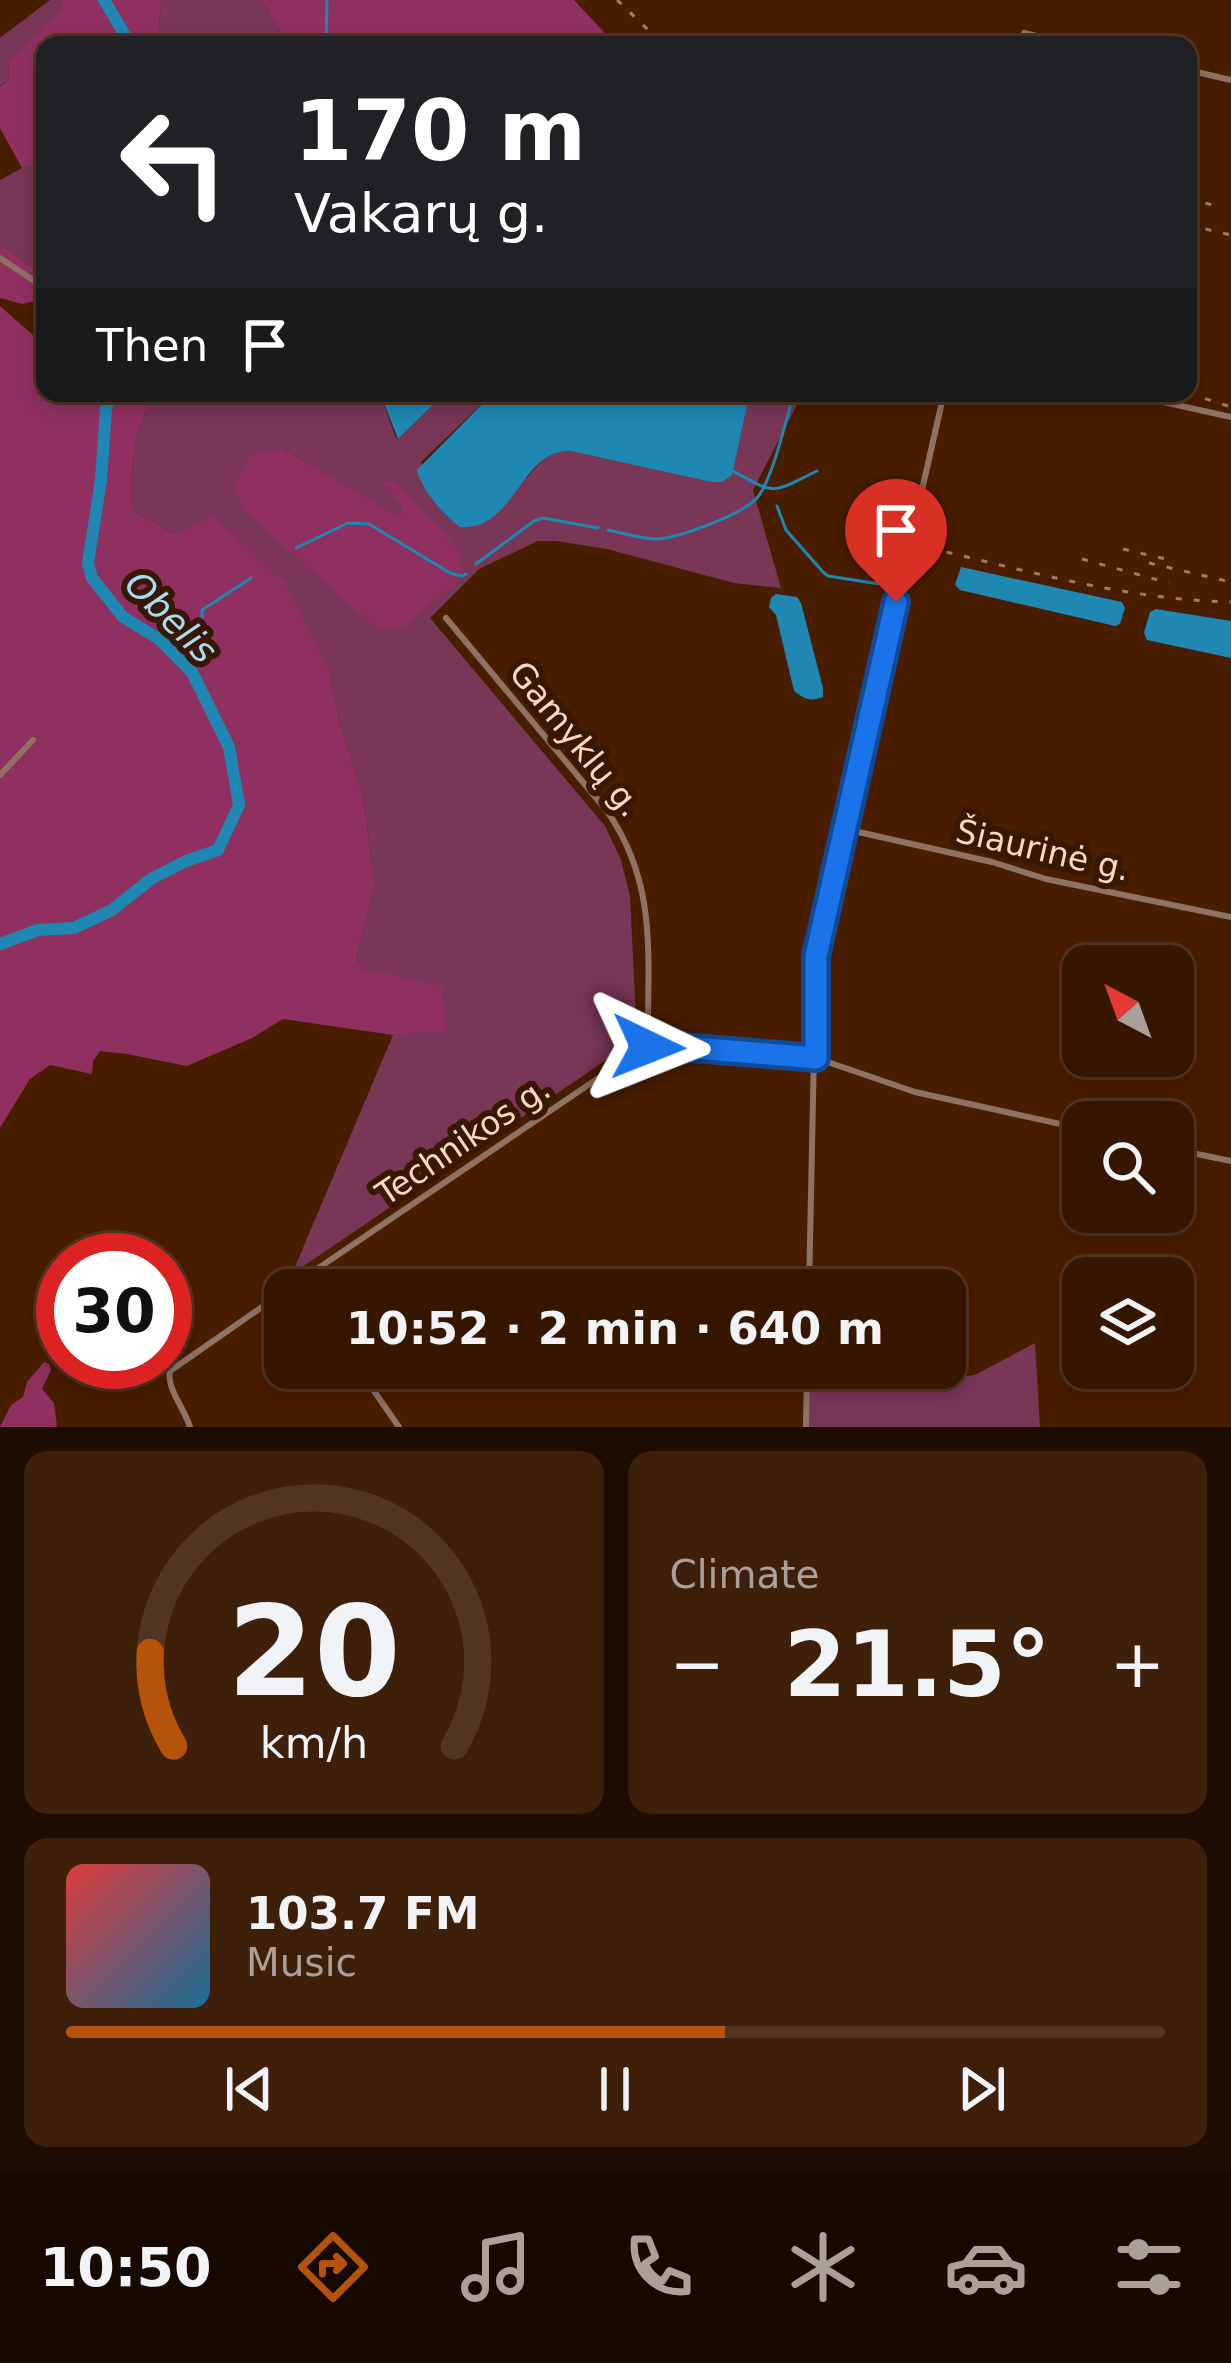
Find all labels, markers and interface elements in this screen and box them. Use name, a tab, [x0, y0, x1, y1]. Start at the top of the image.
text: 170 m	[294, 82, 586, 180]
icon: left	[96, 84, 252, 240]
text: Vakarų g.	[294, 182, 548, 245]
icon: arrive	[232, 312, 298, 378]
text: Then	[96, 319, 208, 372]
pin	[845, 479, 947, 602]
icon: arrive	[863, 497, 929, 563]
water label: Obelis	[117, 563, 225, 671]
street label: Gamyklų g.	[502, 653, 650, 825]
street label: Šiaurinė g.	[952, 810, 1134, 889]
north arrow	[1062, 945, 1194, 1077]
map controls	[1062, 945, 1194, 1389]
position arrow	[585, 984, 711, 1110]
street label: Technikos g.	[368, 1069, 557, 1214]
button: search	[1062, 1101, 1194, 1233]
speed limit sign: 30	[36, 1233, 192, 1389]
button: layers	[1062, 1257, 1194, 1389]
text: 10:52 · 2 min · 640 m	[346, 1302, 884, 1355]
text: Climate	[670, 1552, 820, 1597]
text: 20	[227, 1579, 401, 1724]
text: 21.5°	[784, 1612, 1051, 1717]
text: −	[670, 1626, 725, 1703]
text: +	[1110, 1626, 1165, 1703]
text: km/h	[260, 1717, 368, 1767]
text: 103.7 FM	[246, 1887, 480, 1940]
text: Music	[246, 1940, 357, 1985]
icon: previous	[216, 2056, 282, 2122]
icon: pause	[582, 2056, 648, 2122]
icon: next	[949, 2056, 1015, 2122]
icon: directions	[291, 2225, 375, 2309]
icon: music	[454, 2225, 538, 2309]
icon: phone	[617, 2225, 701, 2309]
icon: climate	[781, 2225, 865, 2309]
icon: car	[944, 2225, 1028, 2309]
icon: filters	[1107, 2225, 1191, 2309]
text: 10:50	[40, 2236, 212, 2299]

